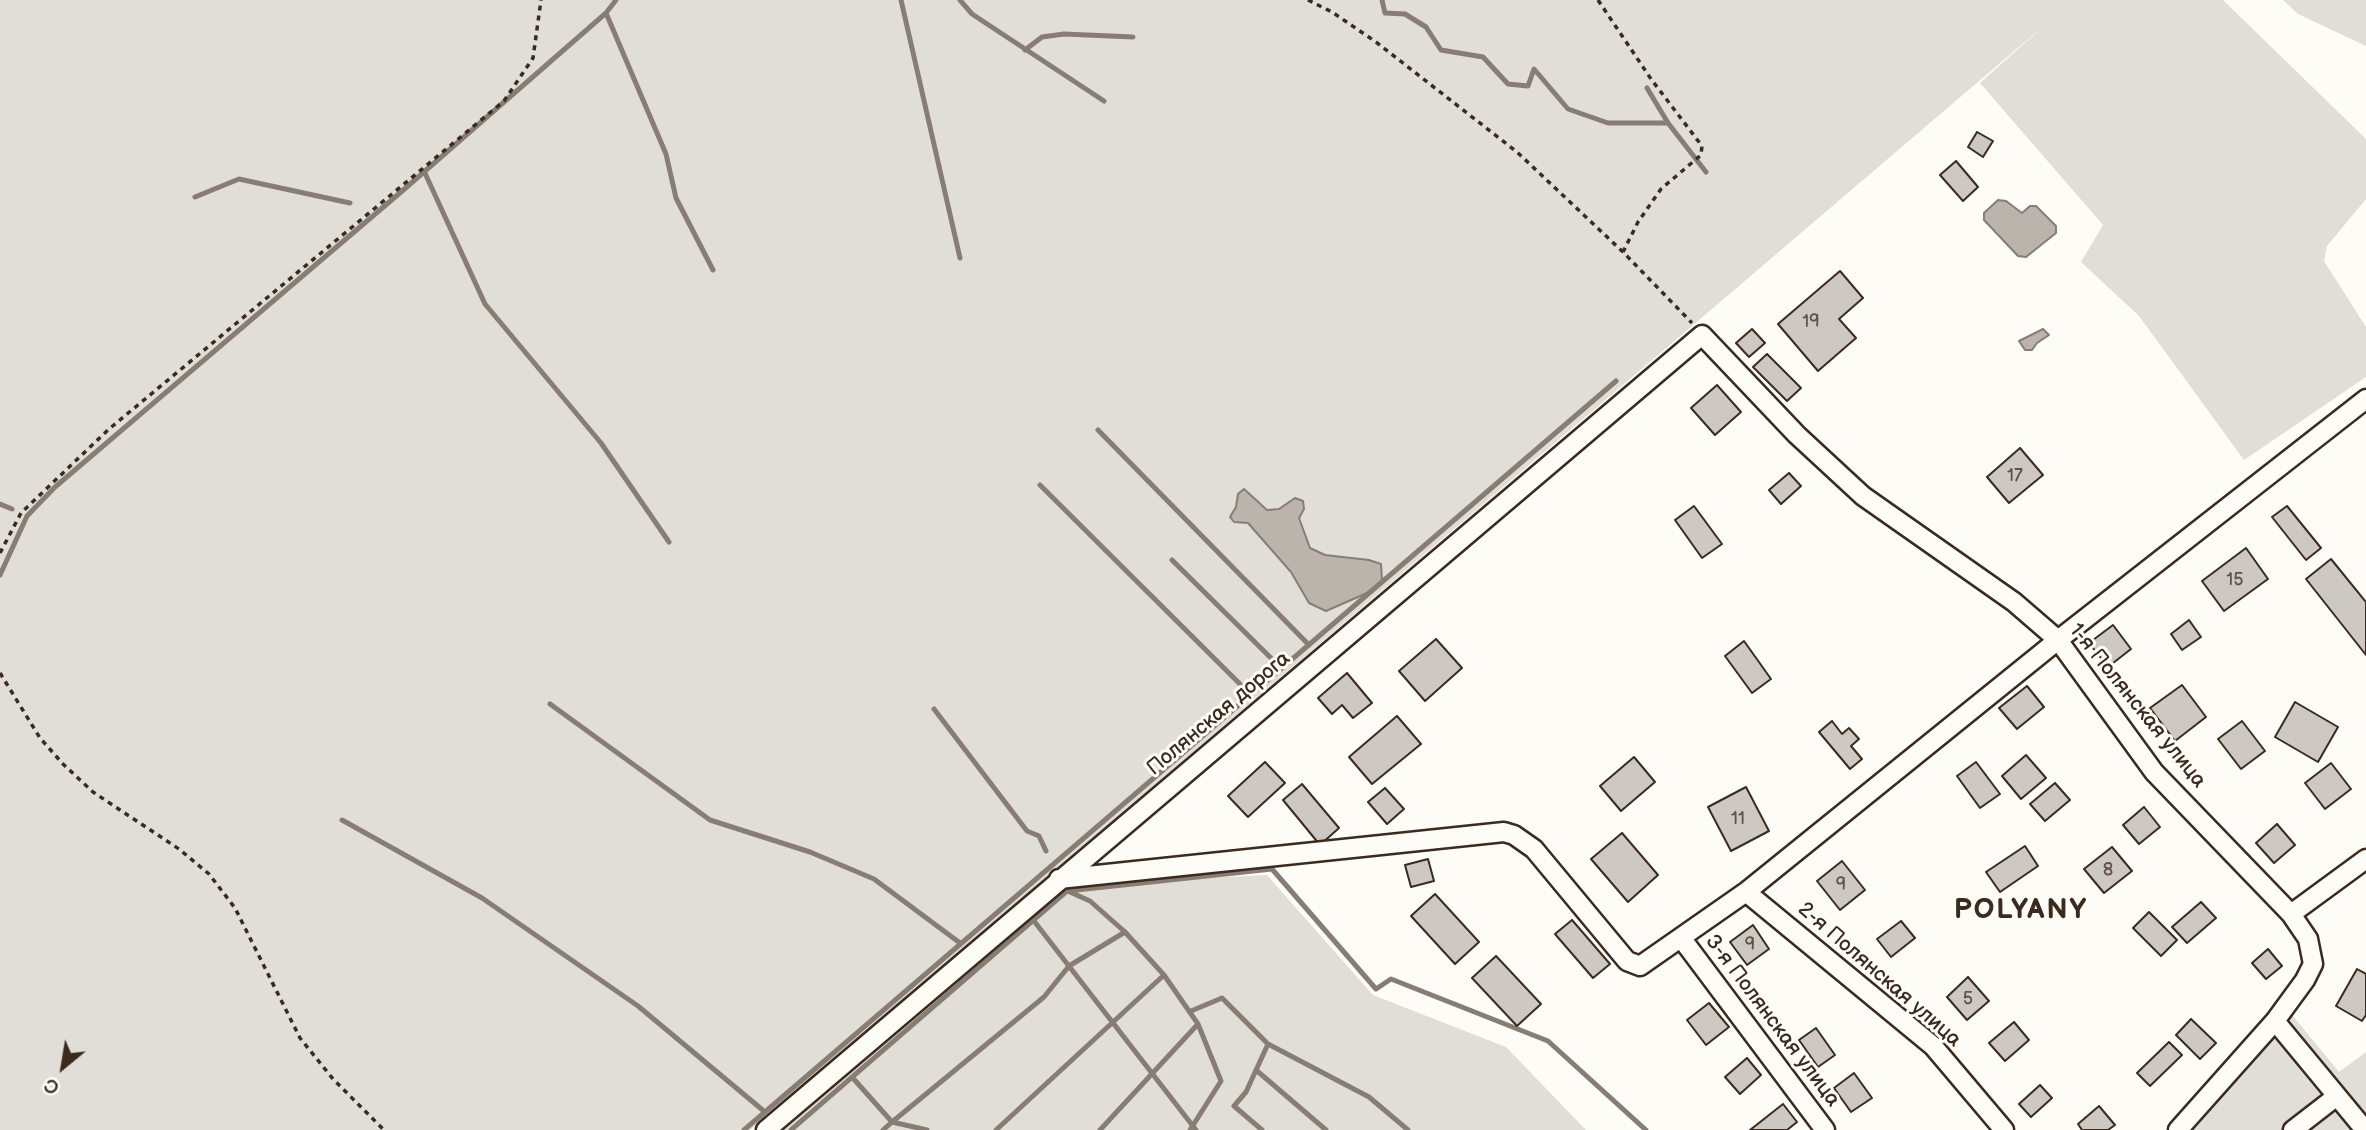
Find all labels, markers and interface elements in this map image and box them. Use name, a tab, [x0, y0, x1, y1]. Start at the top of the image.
house number: 19	[1802, 311, 1820, 333]
house number: 17	[2007, 465, 2023, 487]
house number: 15	[2226, 569, 2244, 591]
street label: 1-я Полянская улица	[2063, 619, 2211, 793]
street label: Полянская дорога	[1142, 647, 1296, 781]
house number: 11	[1731, 808, 1745, 830]
house number: 8	[2103, 859, 2113, 881]
house number: 9	[1836, 874, 1846, 896]
district label: POLYANY	[1955, 894, 2087, 928]
street label: 2-я Полянская улица	[1792, 897, 1966, 1053]
street label: 3-я Полянская улица	[1699, 930, 1845, 1112]
house number: 9	[1745, 934, 1755, 956]
house number: 5	[1963, 988, 1973, 1010]
north arrow	[28, 1032, 98, 1102]
text: С	[41, 1072, 64, 1099]

